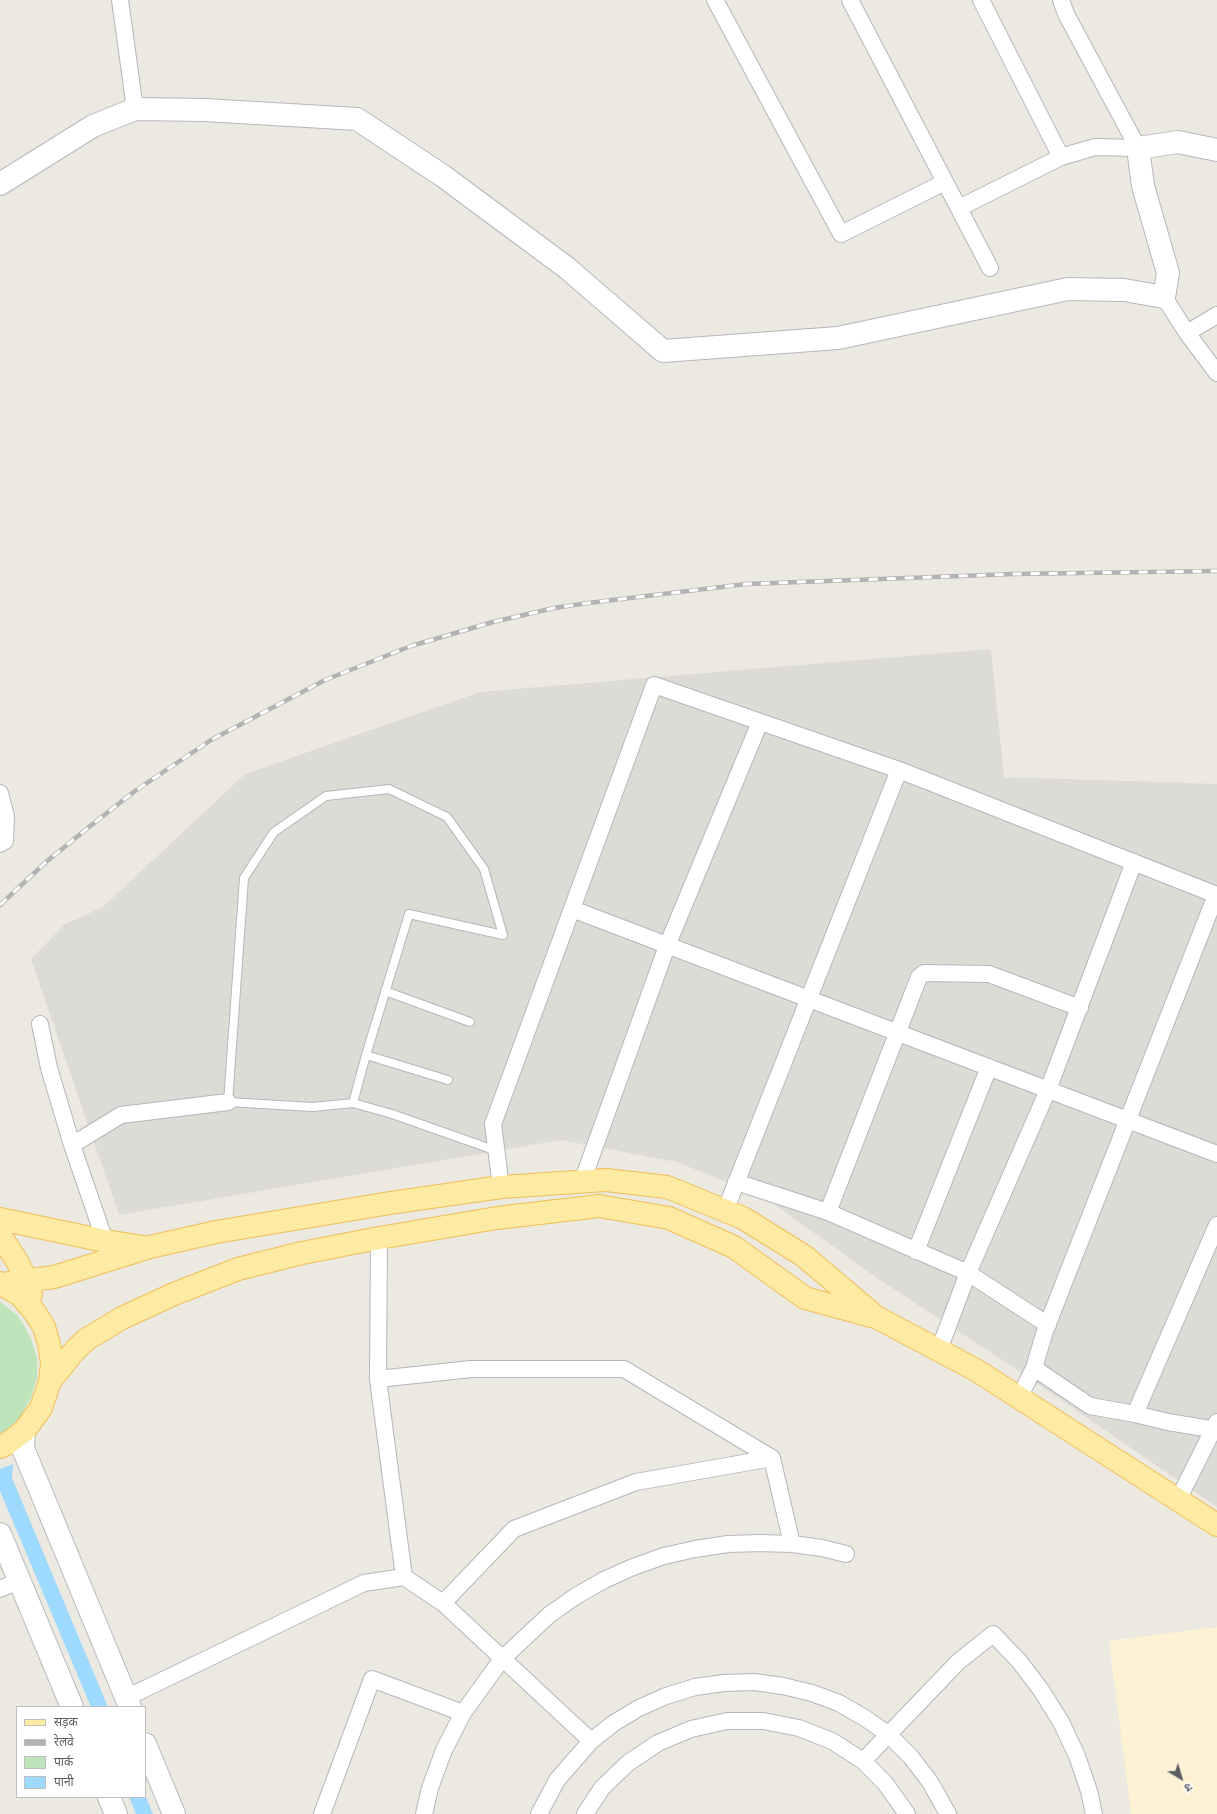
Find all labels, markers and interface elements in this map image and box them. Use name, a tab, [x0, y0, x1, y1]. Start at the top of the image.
legend	[16, 1706, 146, 1798]
text: सड़क	[54, 1714, 78, 1729]
text: रेलवे	[54, 1734, 74, 1749]
text: पार्क	[54, 1754, 73, 1769]
north arrow	[1161, 1758, 1201, 1798]
text: पानी	[54, 1774, 74, 1789]
text: उ	[1182, 1780, 1195, 1795]

